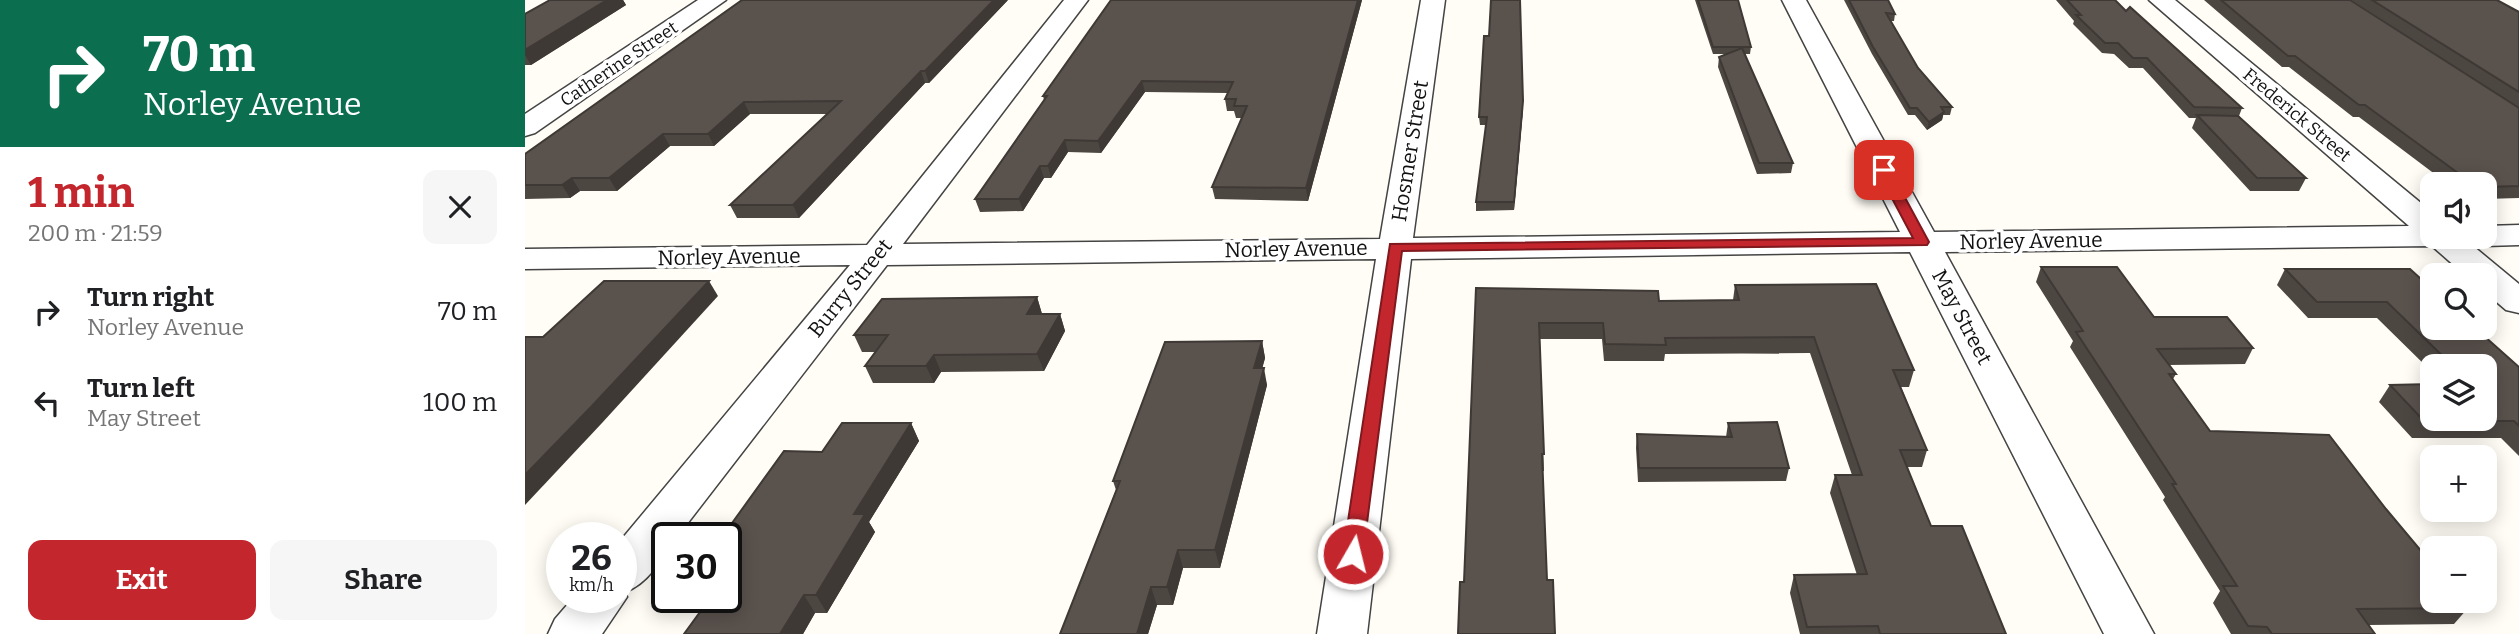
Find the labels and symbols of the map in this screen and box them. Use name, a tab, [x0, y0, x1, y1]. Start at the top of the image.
street label: Catherine Street	[556, 16, 682, 111]
street label: Frederick Street	[2238, 63, 2356, 167]
street label: Hosmer Street	[1386, 78, 1434, 224]
pin	[1854, 140, 1914, 200]
street label: Norley Avenue	[1959, 227, 2103, 255]
street label: Burry Street	[802, 233, 898, 343]
street label: Norley Avenue	[1224, 235, 1368, 263]
street label: Norley Avenue	[657, 243, 801, 271]
street label: May Street	[1926, 265, 1998, 369]
position arrow	[1316, 517, 1390, 591]
speed limit sign: 30	[651, 522, 742, 613]

